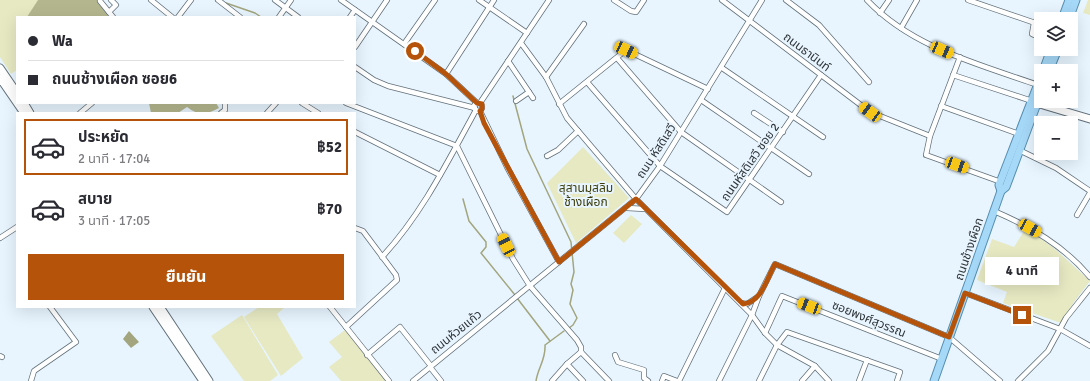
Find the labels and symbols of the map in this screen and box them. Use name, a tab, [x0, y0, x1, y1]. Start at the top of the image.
street label: ถนนธานินท์	[780, 30, 833, 75]
car	[613, 39, 639, 61]
car	[929, 40, 955, 60]
route start	[406, 42, 424, 60]
car	[857, 100, 883, 124]
street label: ถนนหัสดิเสวี ซอย 2	[718, 120, 783, 204]
street label: ถนน หัสดิเสวี	[633, 121, 680, 181]
car	[944, 155, 970, 175]
park label: สุสานมุสลิม ช้างเผือก	[559, 181, 613, 210]
street label: ถนนช้างเผือก	[952, 216, 987, 282]
car	[1017, 217, 1043, 239]
car	[495, 232, 517, 258]
callout: 4 นาที	[985, 257, 1059, 285]
car	[796, 296, 822, 316]
street label: ซอยพงศ์สุวรรณ	[830, 298, 908, 341]
route end	[1013, 306, 1031, 324]
street label: ถนนห้วยแก้ว	[428, 307, 485, 358]

